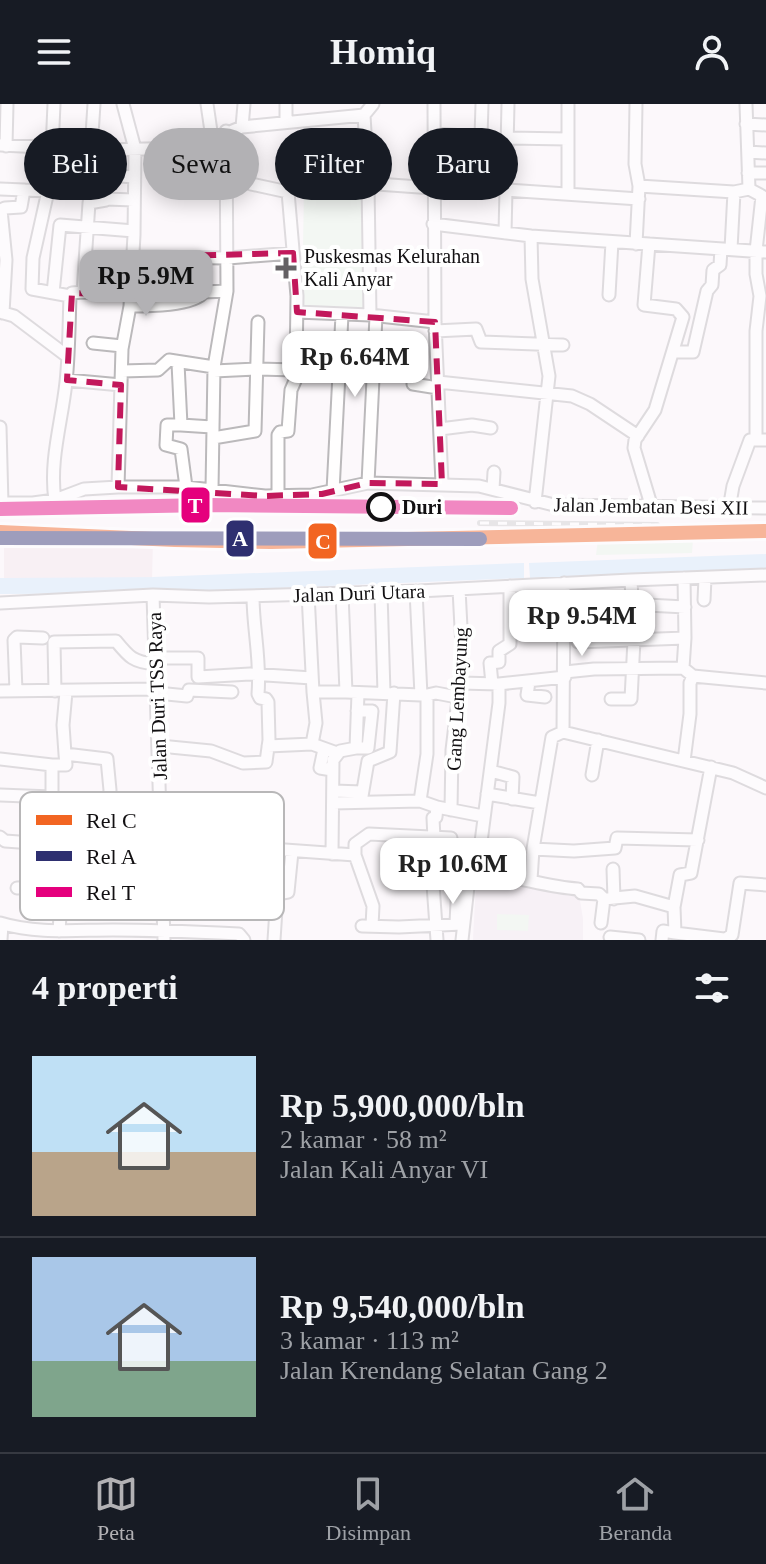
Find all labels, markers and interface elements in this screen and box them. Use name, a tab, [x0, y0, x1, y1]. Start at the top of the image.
icon: menu	[32, 30, 76, 74]
icon: person	[690, 30, 734, 74]
text: Homiq	[330, 32, 436, 72]
chip: Beli	[24, 128, 127, 200]
chip: Sewa	[143, 128, 259, 200]
chip: Filter	[275, 128, 392, 200]
chip: Baru	[408, 128, 518, 200]
place label: Puskesmas Kelurahan Kali Anyar	[304, 245, 480, 291]
pin: Rp 5.9M	[72, 250, 220, 318]
marker: Puskesmas Kelurahan Kali Anyar	[275, 257, 297, 279]
text: Rp 5.9M	[98, 261, 194, 290]
pin: Rp 6.64M	[272, 331, 438, 399]
text: Rp 6.64M	[300, 342, 410, 371]
line badge: T	[180, 486, 211, 524]
text: T	[188, 493, 203, 518]
marker: Duri	[367, 493, 395, 521]
street label: Jalan Jembatan Besi XII	[553, 493, 749, 519]
place label: Duri	[402, 496, 442, 518]
line badge: A	[225, 519, 255, 558]
line badge: C	[307, 522, 338, 560]
text: A	[232, 526, 248, 551]
text: C	[315, 529, 331, 554]
street label: Jalan Duri Utara	[293, 580, 426, 606]
pin: Rp 9.54M	[499, 590, 665, 658]
text: Rp 9.54M	[527, 601, 637, 630]
street label: Jalan Duri TSS Raya	[143, 612, 172, 780]
street label: Gang Lembayung	[442, 627, 473, 771]
legend	[20, 792, 284, 920]
text: Rel C	[86, 808, 137, 833]
pin: Rp 10.6M	[370, 838, 536, 906]
text: Rel A	[86, 844, 137, 869]
text: Rp 10.6M	[398, 849, 508, 878]
text: Rel T	[86, 880, 136, 905]
icon: filters	[690, 966, 734, 1010]
text: 4 properti	[32, 969, 178, 1006]
text: Rp 5,900,000/bln	[280, 1087, 525, 1124]
icon: home	[96, 1088, 192, 1184]
text: 2 kamar · 58 m²	[280, 1125, 447, 1154]
text: Jalan Kali Anyar VI	[280, 1155, 488, 1184]
text: Rp 9,540,000/bln	[280, 1288, 525, 1325]
icon: home	[96, 1289, 192, 1385]
text: 3 kamar · 113 m²	[280, 1326, 459, 1355]
text: Jalan Krendang Selatan Gang 2	[280, 1356, 608, 1385]
tab: Peta	[94, 1472, 138, 1546]
tab: Disimpan	[326, 1472, 411, 1546]
tab: Beranda	[599, 1472, 672, 1546]

